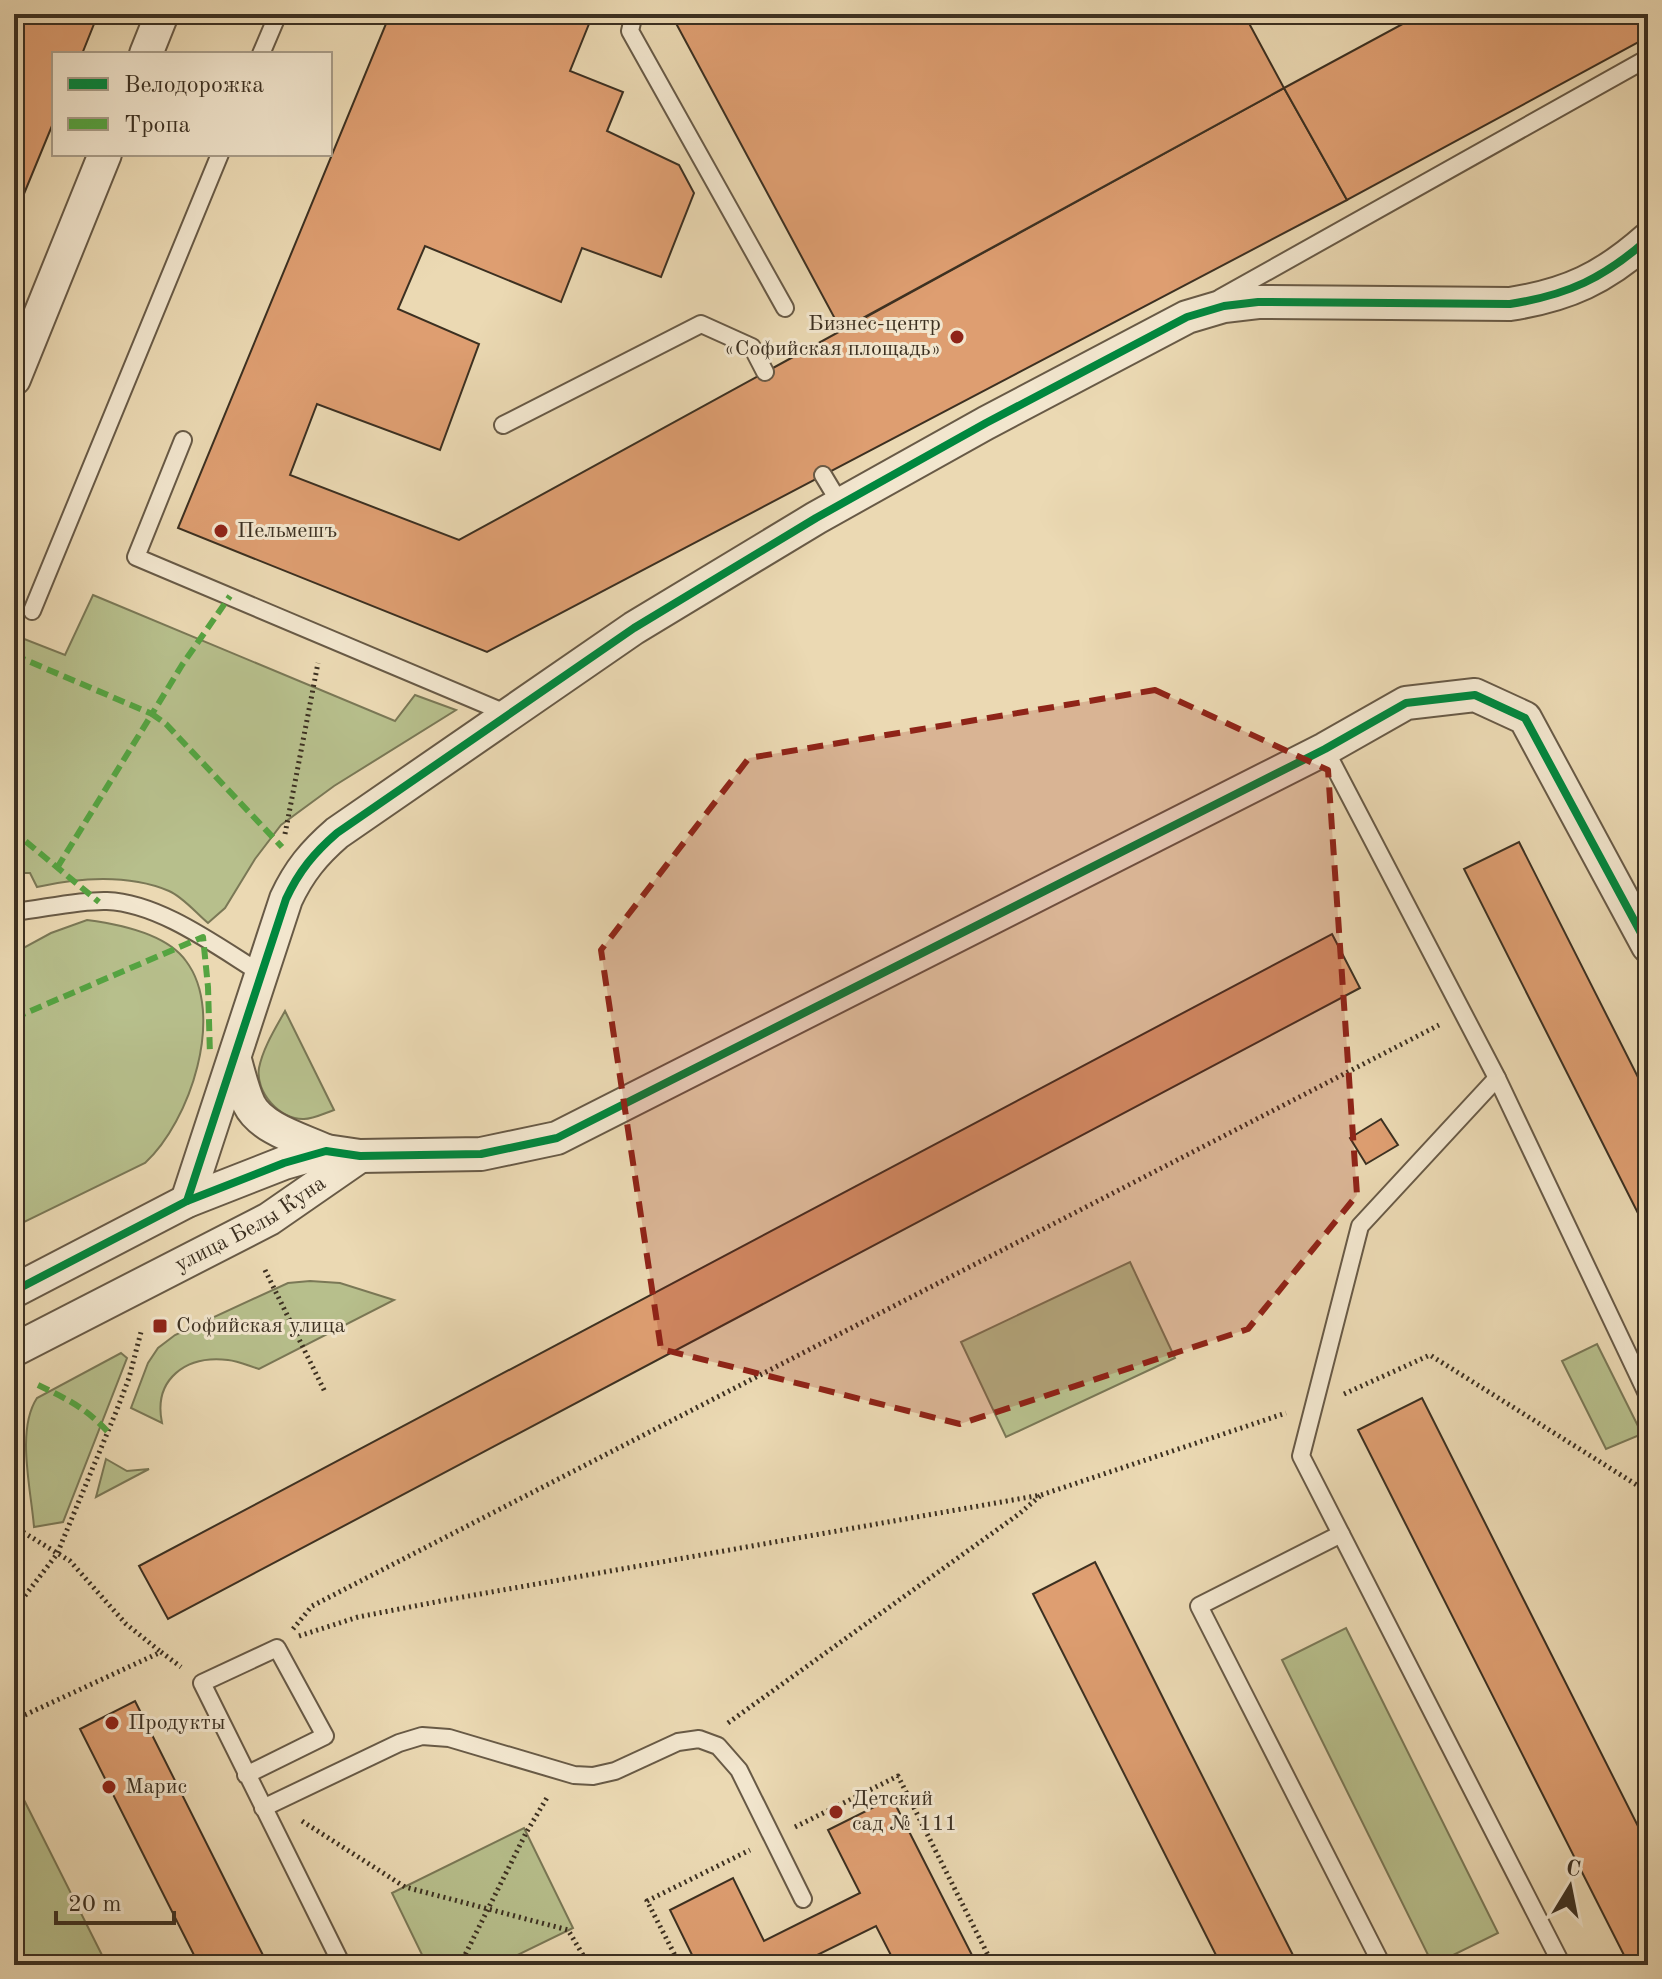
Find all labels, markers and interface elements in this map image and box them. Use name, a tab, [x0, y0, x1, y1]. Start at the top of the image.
legend	[52, 52, 332, 156]
text: Велодорожка	[124, 74, 264, 98]
text: Тропа	[124, 114, 191, 138]
place label: Бизнес-центр «Софийская площадь»	[724, 313, 941, 360]
marker: Бизнес-центр «Софийская площадь»	[948, 328, 966, 346]
place label: Пельмешъ	[237, 520, 337, 542]
marker: Пельмешъ	[212, 522, 230, 540]
street label: улица Белы Куна	[171, 1172, 330, 1276]
place label: Софийская улица	[176, 1315, 345, 1337]
marker: Софийская улица	[151, 1317, 169, 1335]
place label: Продукты	[128, 1712, 225, 1734]
marker: Продукты	[103, 1714, 121, 1732]
place label: Марис	[125, 1776, 187, 1798]
marker: Марис	[100, 1778, 118, 1796]
place label: Детский сад № 111	[852, 1788, 957, 1835]
marker: Детский сад № 111	[827, 1803, 845, 1821]
north arrow	[1530, 1847, 1610, 1927]
text: С	[1564, 1857, 1582, 1881]
scale bar	[56, 1875, 174, 1925]
text: 20 m	[68, 1893, 122, 1917]

